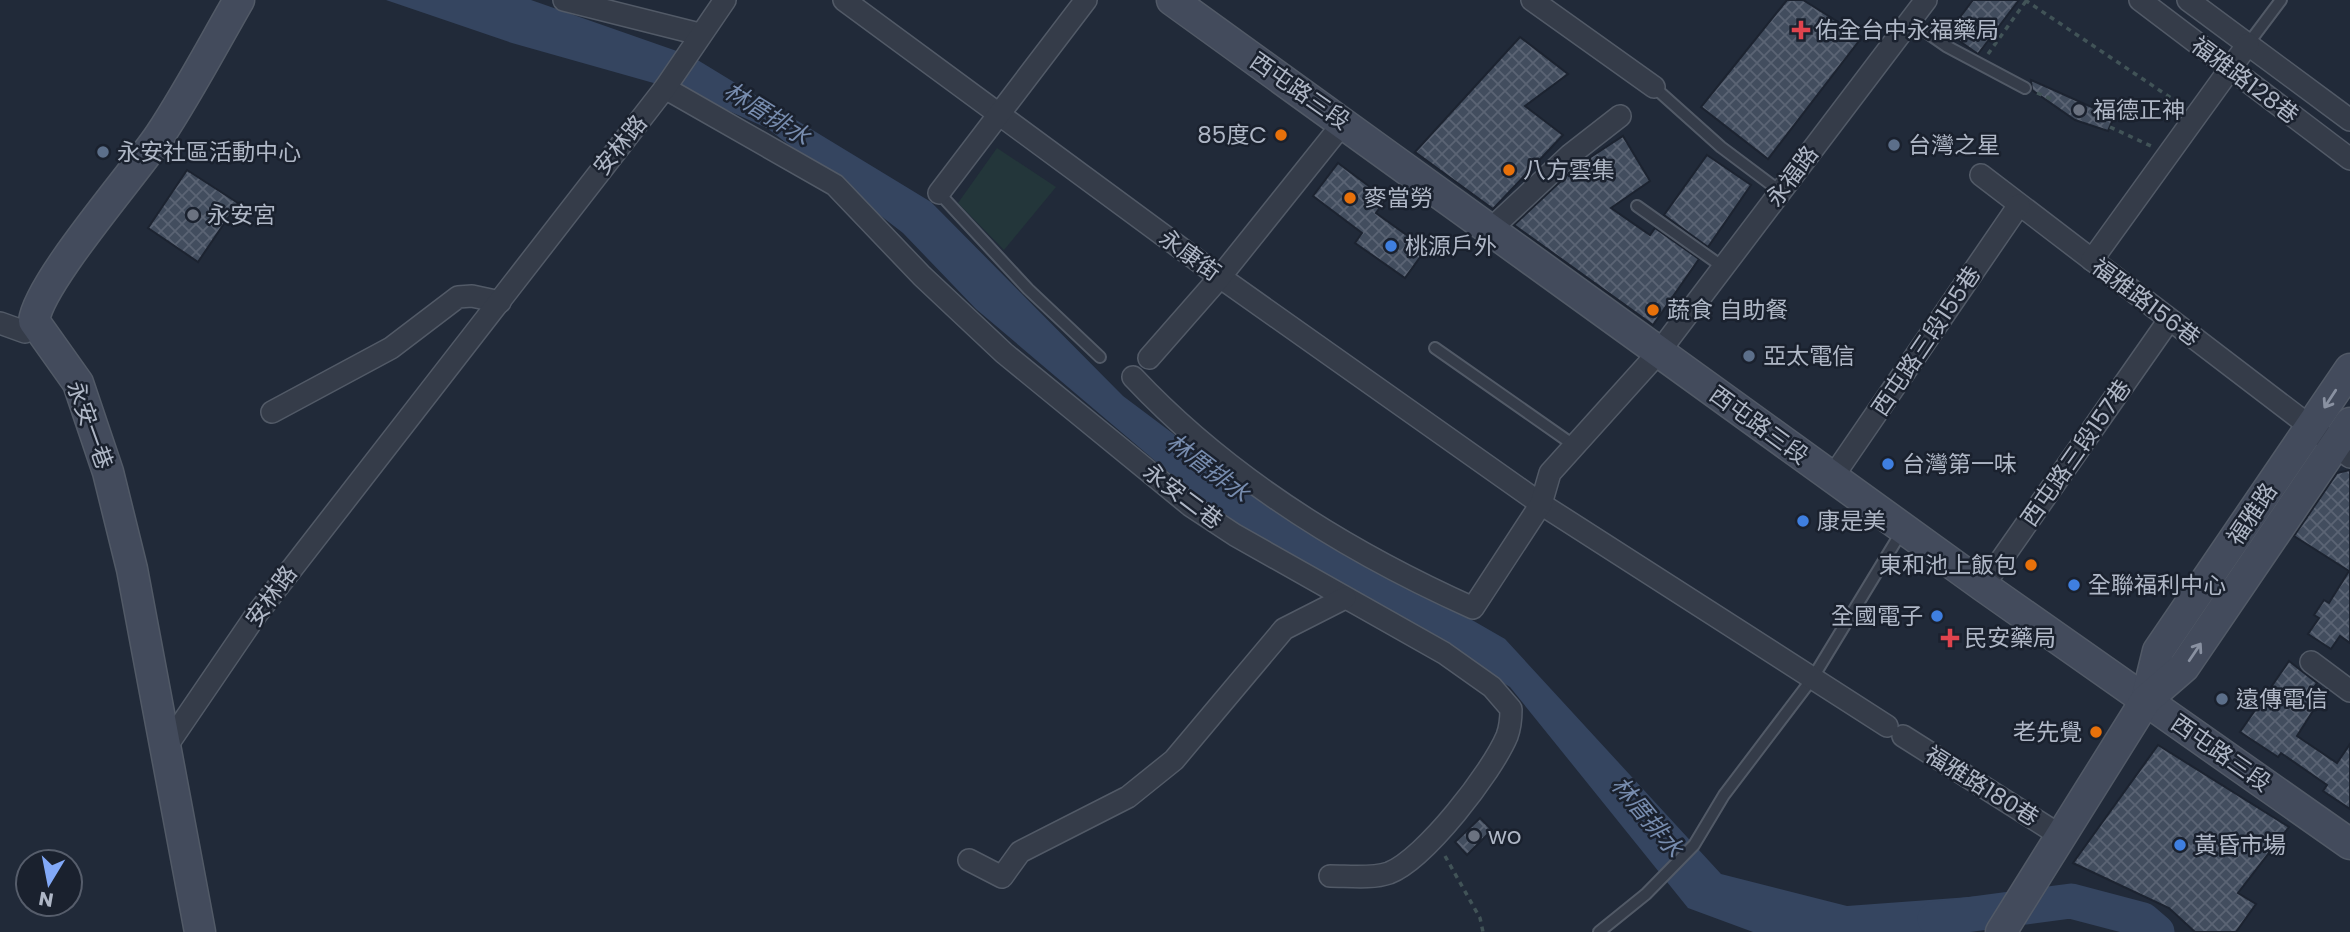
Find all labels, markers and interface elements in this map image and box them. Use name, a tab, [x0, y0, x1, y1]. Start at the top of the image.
place label: 佑全台中永福藥局	[1815, 14, 1999, 46]
marker: 佑全台中永福藥局	[1793, 22, 1809, 38]
street label: 福雅路128巷	[2185, 29, 2305, 131]
street label: 西屯路三段	[1244, 45, 1356, 137]
water label: 林厝排水	[718, 74, 818, 154]
place label: 福德正神	[2093, 94, 2185, 126]
marker: 福德正神	[2071, 102, 2087, 118]
street label: 安林路	[586, 108, 654, 182]
place label: 85度C	[1197, 119, 1267, 151]
marker: 85度C	[1273, 127, 1289, 143]
place label: 台灣之星	[1908, 129, 2000, 161]
place label: 永安社區活動中心	[117, 136, 301, 168]
marker: 台灣之星	[1886, 137, 1902, 153]
street label: 永福路	[1758, 139, 1826, 213]
marker: 永安社區活動中心	[95, 144, 111, 160]
place label: 八方雲集	[1523, 154, 1615, 186]
marker: 八方雲集	[1501, 162, 1517, 178]
place label: 麥當勞	[1364, 182, 1433, 214]
marker: 麥當勞	[1342, 190, 1358, 206]
place label: 永安宮	[207, 199, 276, 231]
marker: 永安宮	[185, 207, 201, 223]
street label: 永康街	[1153, 222, 1227, 288]
place label: 桃源戶外	[1405, 230, 1497, 262]
marker: 桃源戶外	[1383, 238, 1399, 254]
street label: 福雅路156巷	[2085, 251, 2207, 353]
street label: 西屯路三段155巷	[1864, 260, 1988, 422]
place label: 蔬食 自助餐	[1667, 294, 1788, 326]
marker: 蔬食 自助餐	[1645, 302, 1661, 318]
place label: 亞太電信	[1763, 340, 1855, 372]
marker: 亞太電信	[1741, 348, 1757, 364]
street label: 西屯路三段157巷	[2013, 373, 2139, 533]
street label: 永安一巷	[59, 376, 121, 474]
street label: 西屯路三段	[1703, 378, 1815, 472]
one-way arrow	[2323, 388, 2337, 408]
water label: 林厝排水	[1160, 426, 1257, 510]
place label: 台灣第一味	[1902, 448, 2017, 480]
street label: 永安二巷	[1137, 456, 1229, 536]
marker: 台灣第一味	[1880, 456, 1896, 472]
street label: 福雅路	[2219, 476, 2285, 552]
place label: 康是美	[1817, 505, 1886, 537]
marker: 康是美	[1795, 513, 1811, 529]
place label: 東和池上飯包	[1879, 549, 2017, 581]
marker: 東和池上飯包	[2023, 557, 2039, 573]
street label: 安林路	[238, 559, 304, 633]
place label: 全聯福利中心	[2088, 569, 2226, 601]
marker: 全聯福利中心	[2066, 577, 2082, 593]
place label: 全國電子	[1831, 600, 1923, 632]
marker: 全國電子	[1929, 608, 1945, 624]
place label: 民安藥局	[1964, 622, 2056, 654]
marker: 民安藥局	[1942, 630, 1958, 646]
one-way arrow	[2187, 643, 2202, 662]
place label: 遠傳電信	[2236, 683, 2328, 715]
marker: 遠傳電信	[2214, 691, 2230, 707]
street label: 西屯路三段	[2165, 707, 2277, 799]
place label: 老先覺	[2013, 716, 2082, 748]
marker: 老先覺	[2088, 724, 2104, 740]
street label: 福雅路180巷	[1919, 738, 2045, 834]
water label: 林厝排水	[1604, 769, 1692, 865]
place label: wo	[1488, 820, 1522, 852]
marker: wo	[1466, 828, 1482, 844]
place label: 黃昏市場	[2194, 829, 2286, 861]
marker: 黃昏市場	[2172, 837, 2188, 853]
north arrow	[14, 848, 84, 918]
text: N	[37, 885, 56, 914]

